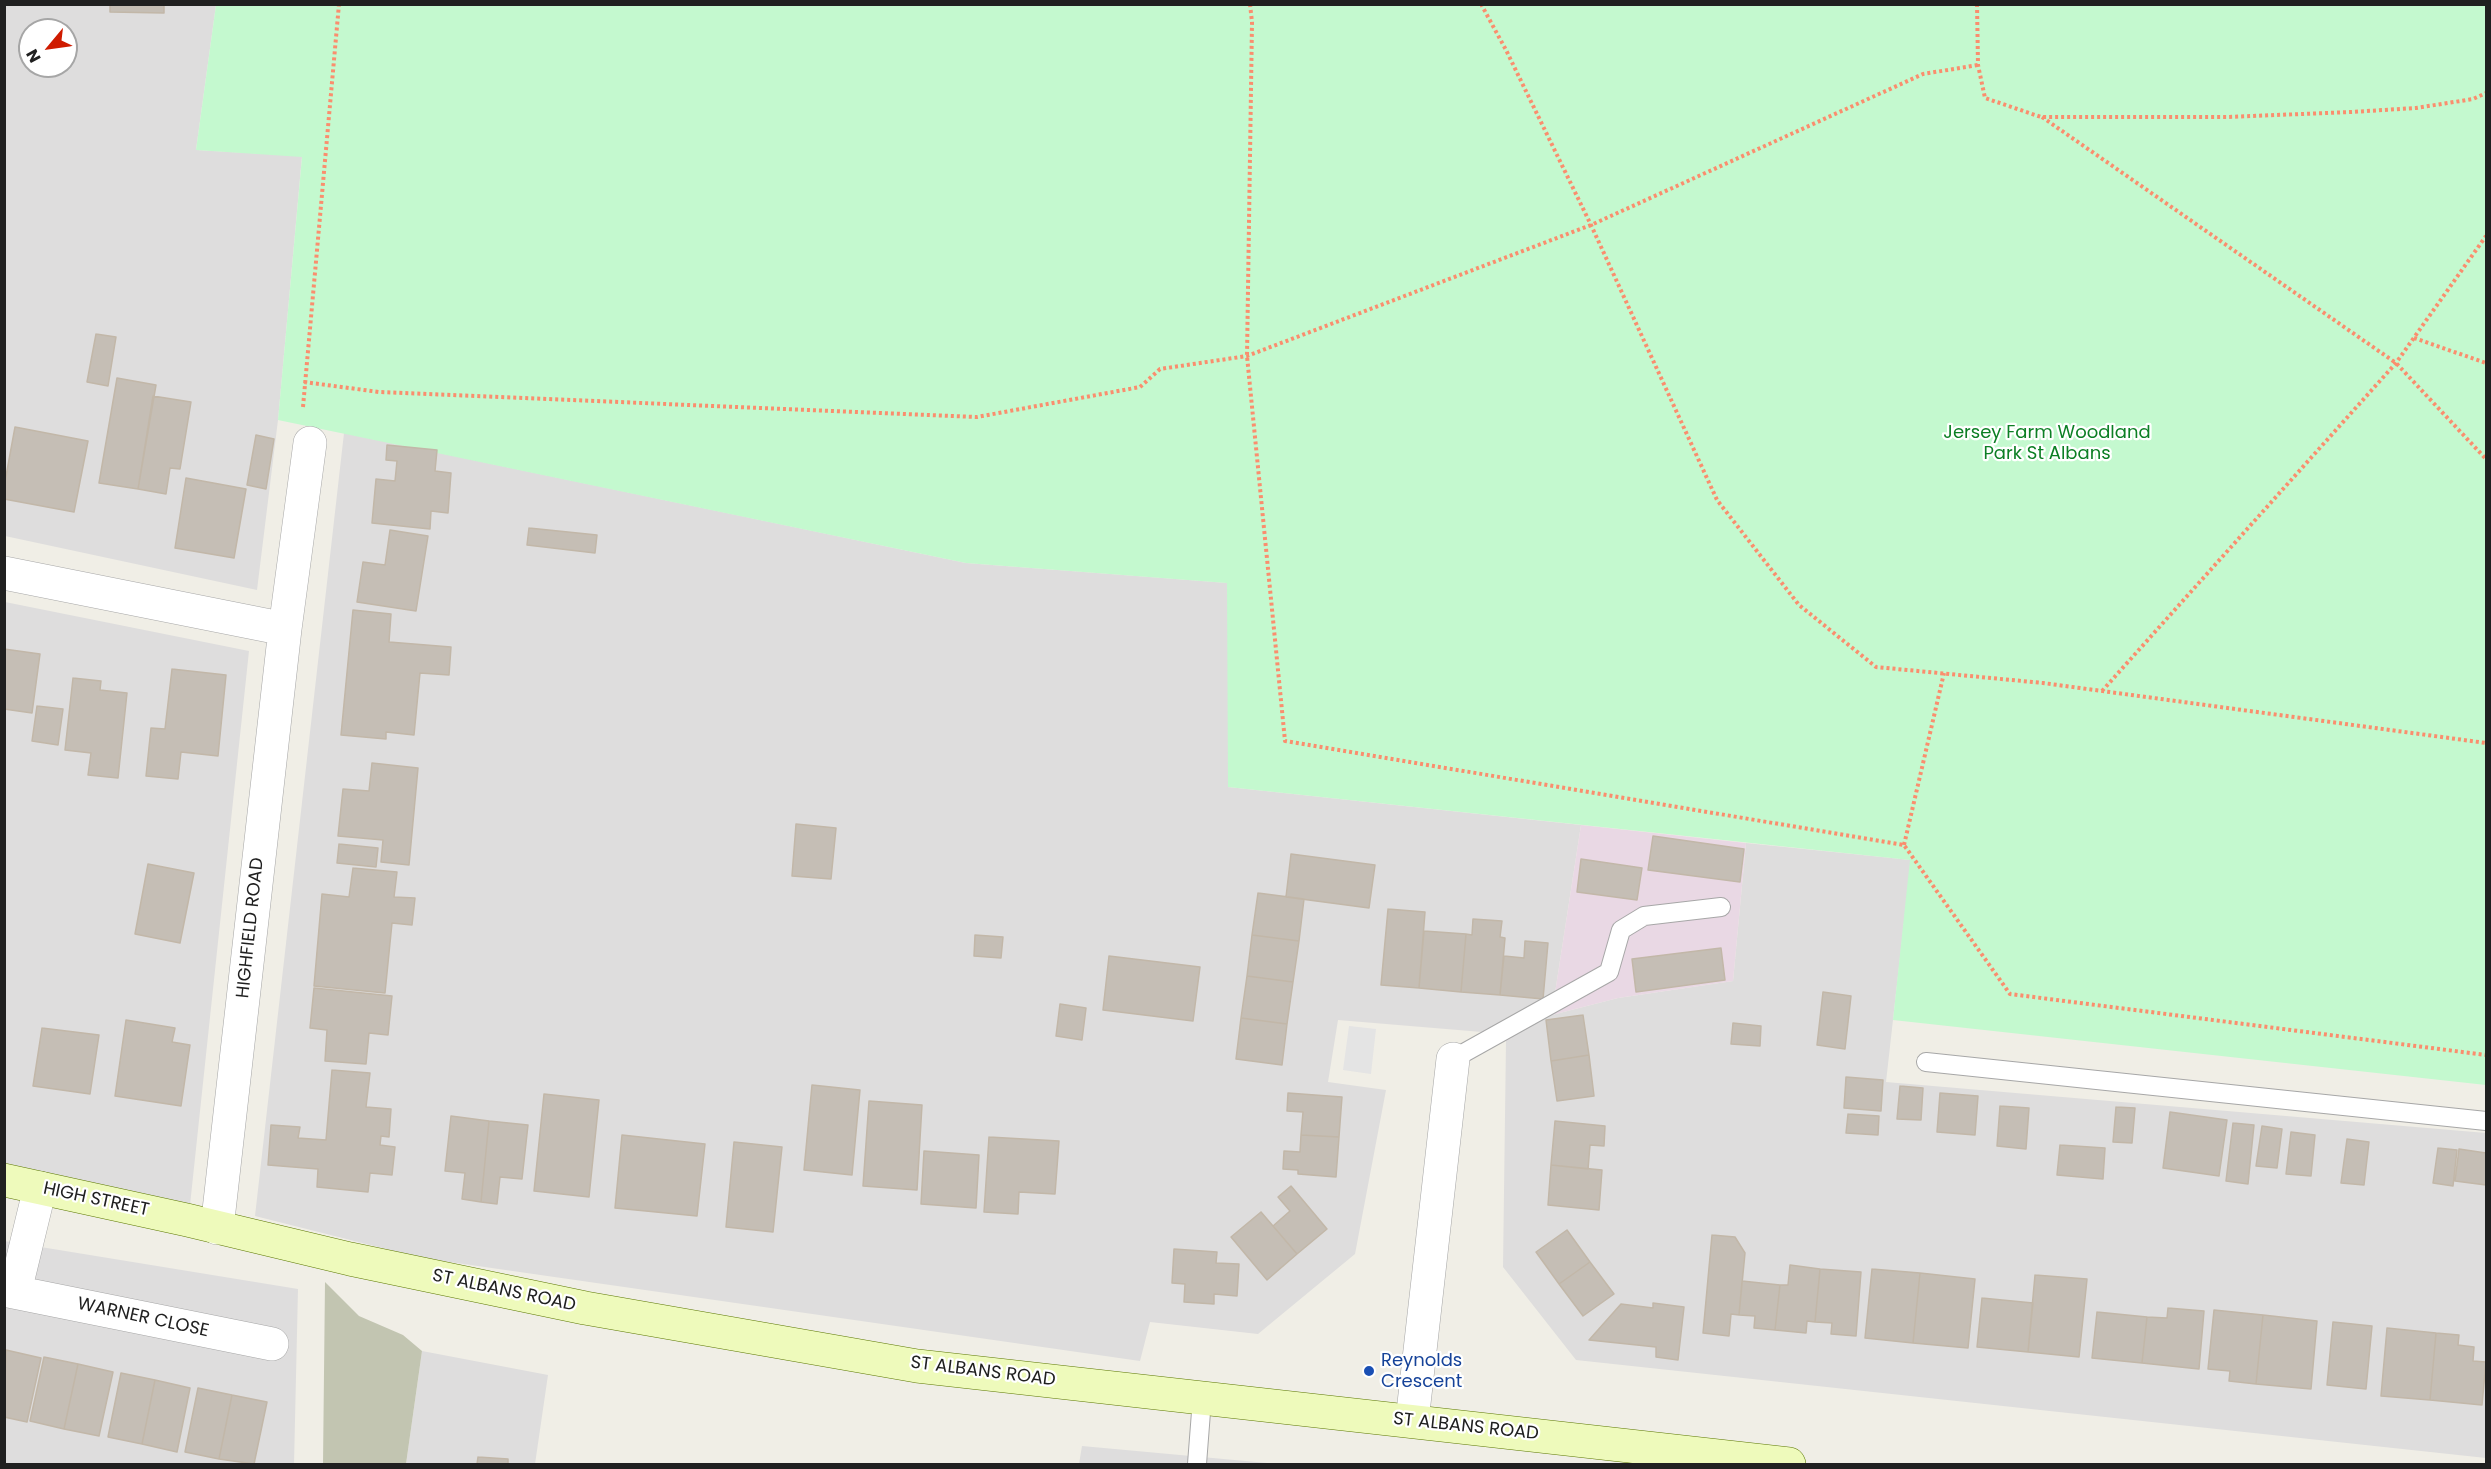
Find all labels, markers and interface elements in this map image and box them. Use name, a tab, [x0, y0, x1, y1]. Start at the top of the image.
north arrow	[18, 18, 78, 78]
text: N	[21, 45, 47, 67]
park label: Jersey Farm Woodland Park St Albans	[1943, 422, 2151, 464]
street label: HIGHFIELD ROAD	[233, 857, 269, 999]
street label: HIGH STREET	[41, 1178, 151, 1222]
street label: ST ALBANS ROAD	[430, 1265, 578, 1317]
street label: WARNER CLOSE	[75, 1294, 211, 1342]
place label: Reynolds Crescent	[1381, 1350, 1462, 1392]
street label: ST ALBANS ROAD	[909, 1352, 1057, 1392]
marker: Reynolds Crescent	[1362, 1364, 1376, 1378]
street label: ST ALBANS ROAD	[1392, 1409, 1540, 1445]

